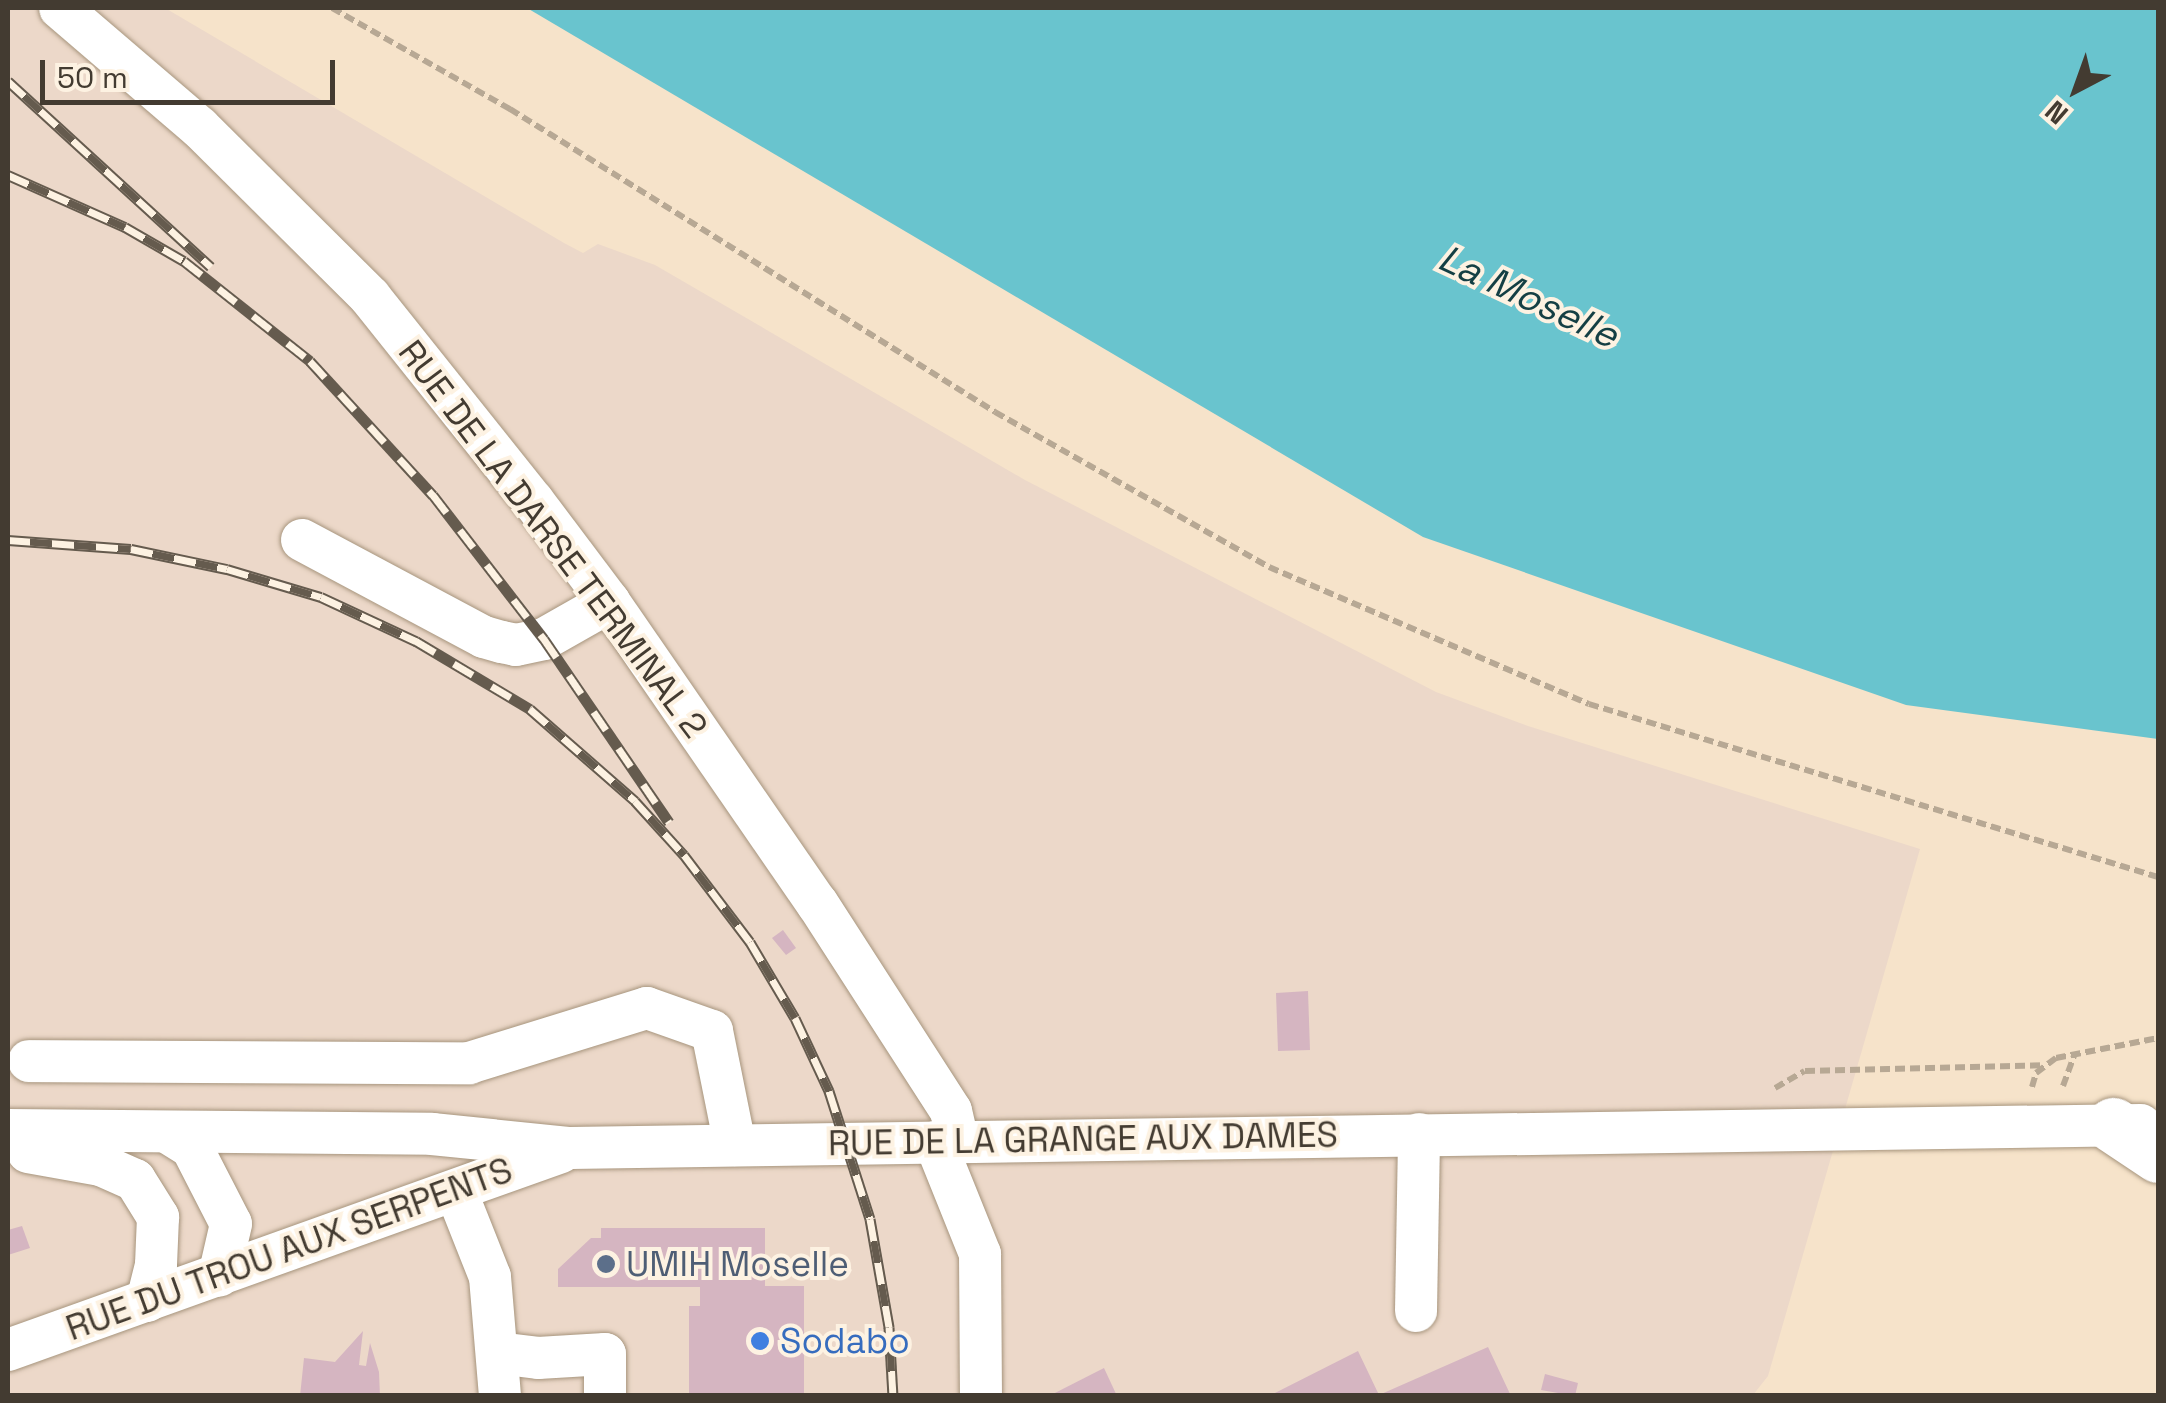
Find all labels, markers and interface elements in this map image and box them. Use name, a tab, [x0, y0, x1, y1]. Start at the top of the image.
scale bar	[45, 40, 340, 102]
north arrow	[2026, 40, 2126, 140]
text: 50 m	[57, 58, 128, 97]
text: N	[2037, 93, 2075, 132]
water label: La Moselle	[1431, 236, 1625, 358]
street label: RUE DE LA DARSE TERMINAL 2	[389, 331, 717, 747]
street label: RUE DE LA GRANGE AUX DAMES	[827, 1114, 1339, 1164]
street label: RUE DU TROU AUX SERPENTS	[60, 1148, 518, 1350]
place label: UMIH Moselle	[626, 1243, 849, 1285]
marker: UMIH Moselle	[595, 1253, 617, 1275]
place label: Sodabo	[780, 1320, 910, 1362]
marker: Sodabo	[749, 1330, 771, 1352]

